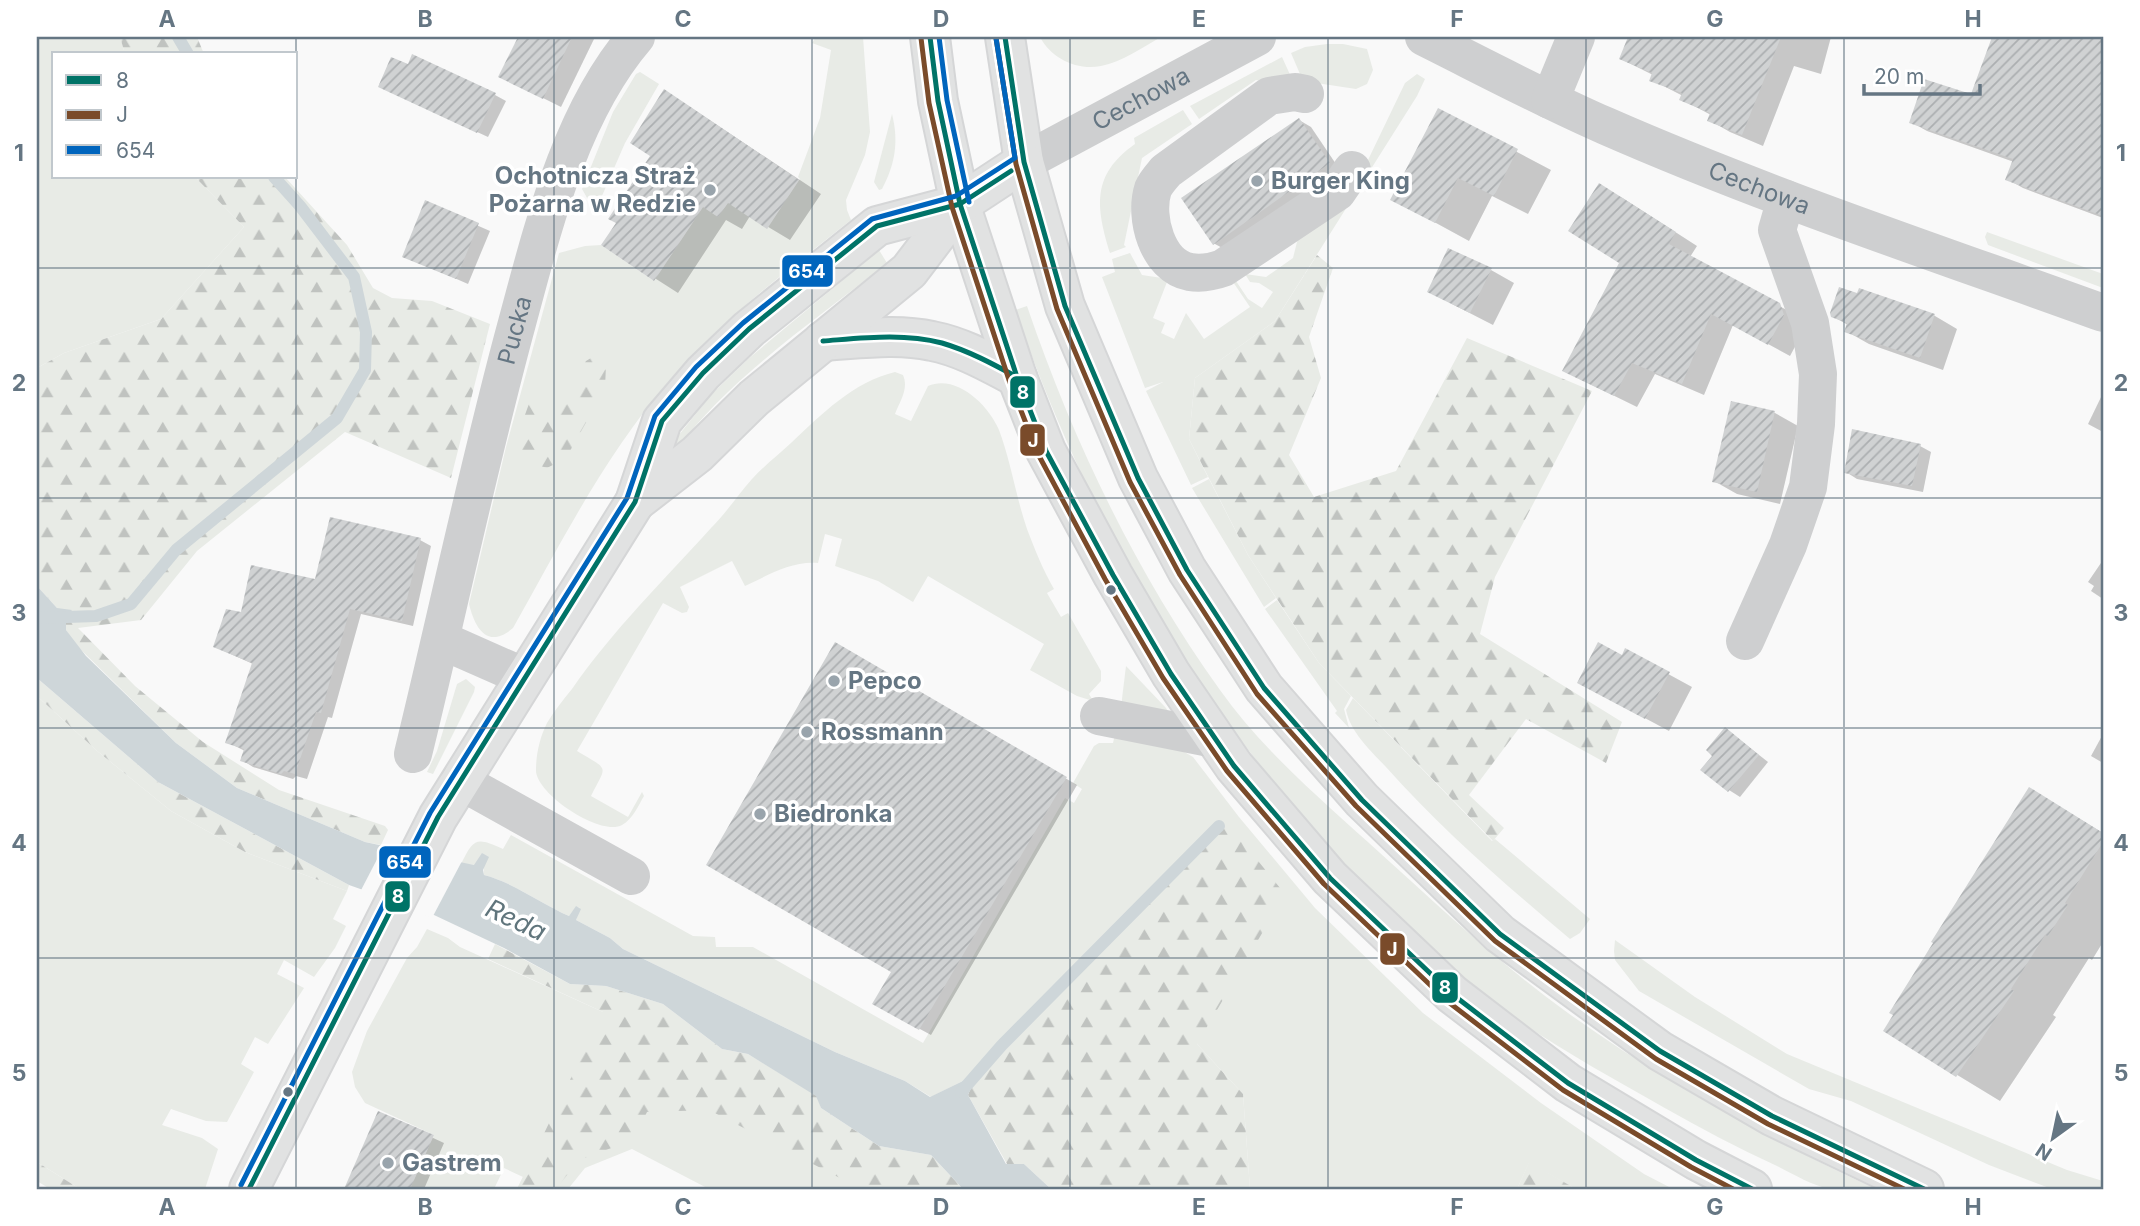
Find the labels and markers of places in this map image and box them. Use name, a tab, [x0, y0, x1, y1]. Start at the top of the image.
place label: Ochotnicza Straż Pożarna w Redzie	[489, 161, 696, 218]
place label: Burger King	[1271, 166, 1410, 195]
marker: Burger King	[1249, 173, 1265, 189]
marker: Ochotnicza Straż Pożarna w Redzie	[702, 182, 718, 198]
unlabelled marker	[1104, 583, 1118, 597]
place label: Pepco	[848, 666, 922, 695]
marker: Pepco	[826, 673, 842, 689]
place label: Rossmann	[821, 717, 944, 746]
marker: Rossmann	[799, 724, 815, 740]
place label: Biedronka	[774, 799, 893, 828]
marker: Biedronka	[752, 806, 768, 822]
unlabelled marker	[281, 1085, 295, 1099]
place label: Gastrem	[402, 1148, 502, 1177]
marker: Gastrem	[380, 1155, 396, 1171]

